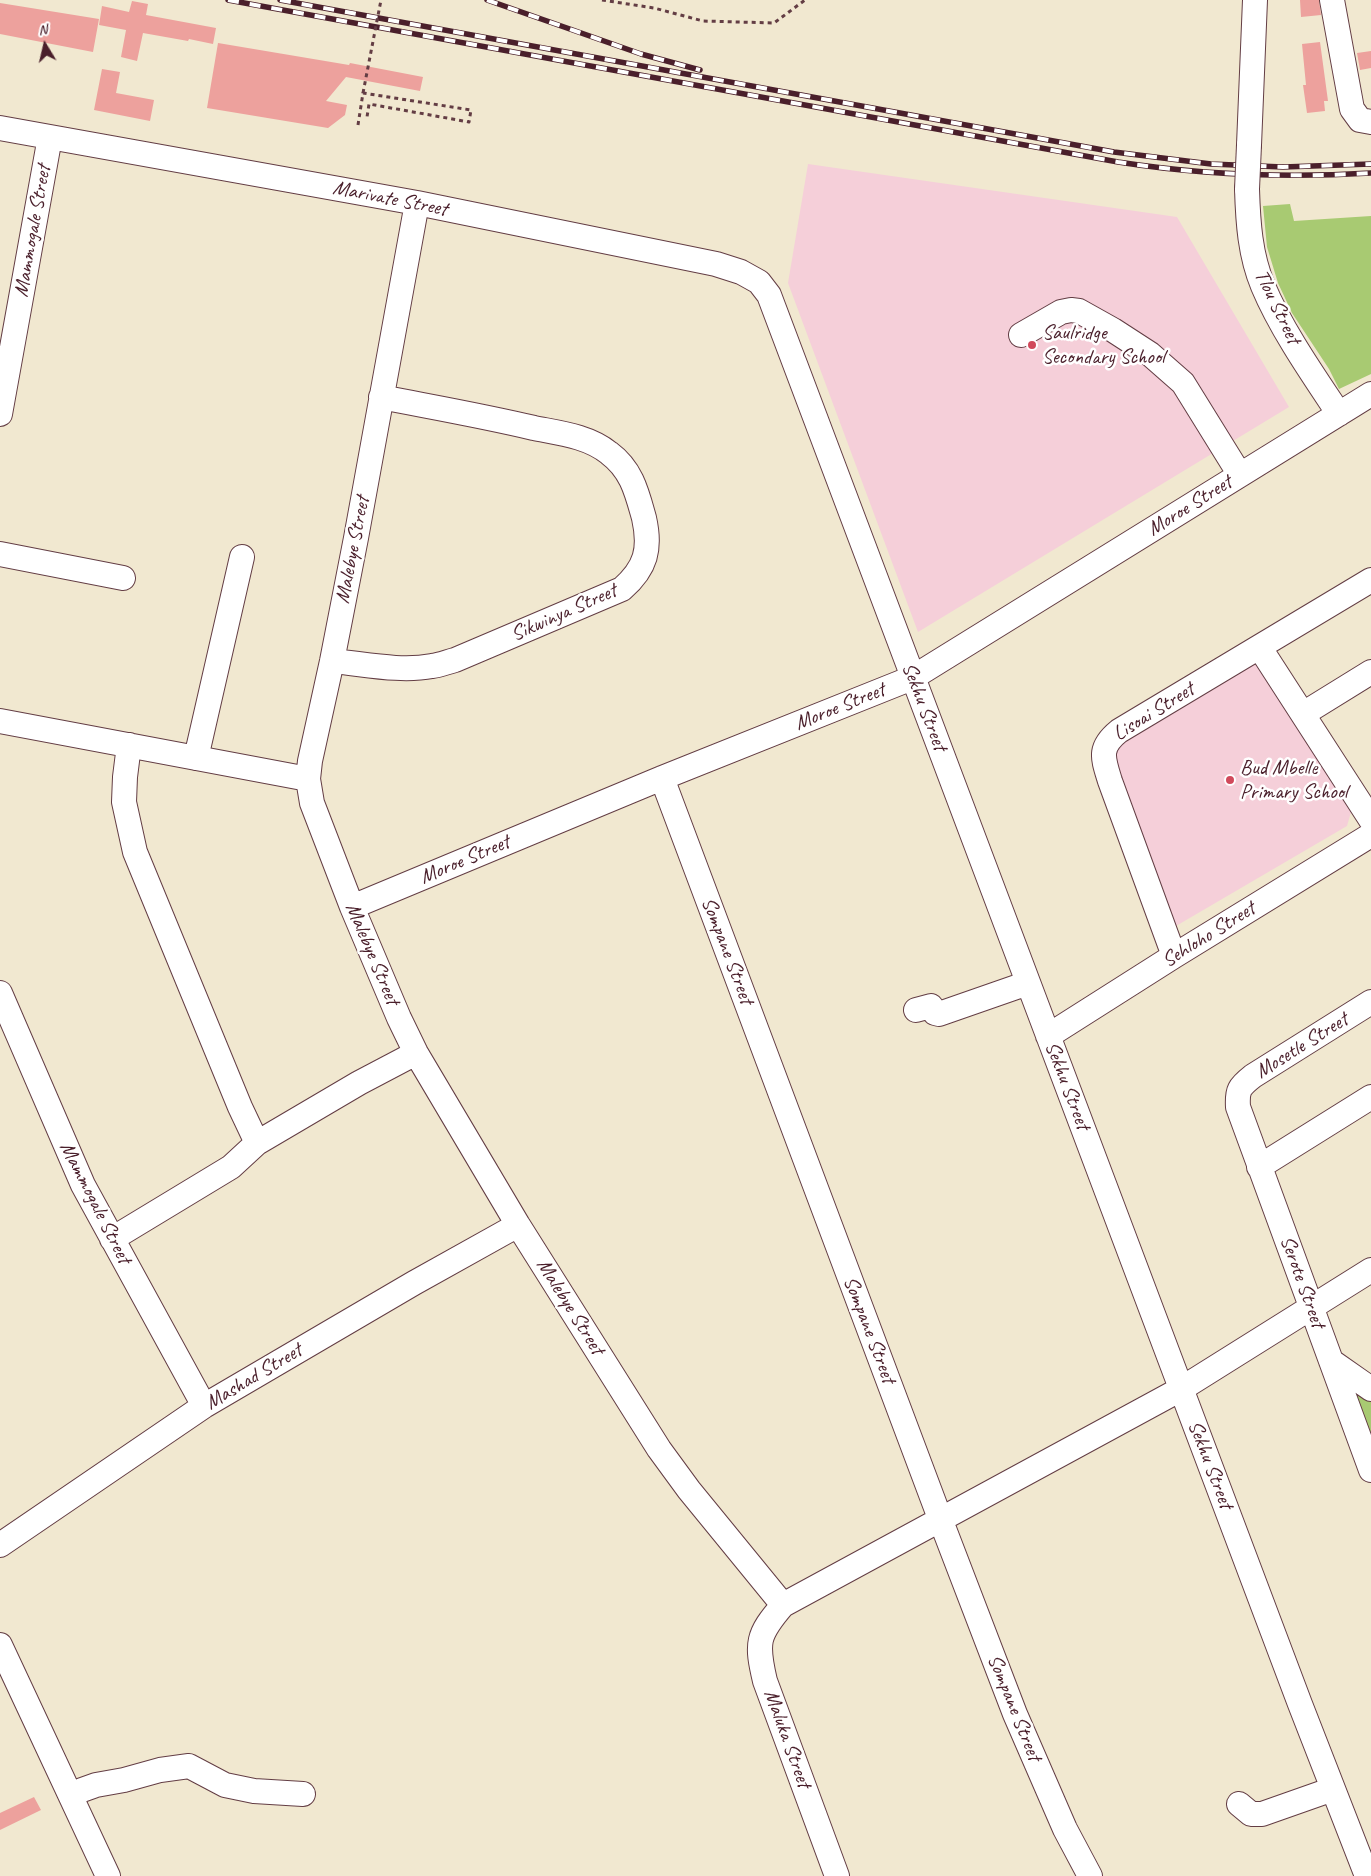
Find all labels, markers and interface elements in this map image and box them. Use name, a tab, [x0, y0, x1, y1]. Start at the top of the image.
north arrow	[20, 20, 70, 70]
text: N	[37, 21, 48, 39]
street label: Mammogale Street	[9, 163, 57, 299]
street label: Marivate Street	[331, 176, 449, 222]
street label: Tlou Street	[1248, 266, 1306, 348]
place label: Saulridge Secondary School	[1042, 320, 1165, 370]
marker: Saulridge Secondary School	[1026, 339, 1038, 351]
street label: Moroe Street	[1143, 470, 1237, 542]
street label: Malebye Street	[330, 494, 376, 606]
street label: Sikwinya Street	[507, 578, 621, 648]
street label: Sekhu Street	[896, 659, 952, 755]
street label: Moroe Street	[791, 677, 889, 737]
street label: Lisoai Street	[1109, 677, 1199, 747]
place label: Bud Mbelle Primary School	[1240, 755, 1348, 805]
marker: Bud Mbelle Primary School	[1224, 774, 1236, 786]
street label: Moroe Street	[416, 830, 514, 890]
street label: Sompane Street	[695, 894, 759, 1008]
street label: Sehloho Street	[1158, 896, 1260, 974]
street label: Malebye Street	[339, 899, 405, 1009]
street label: Mosetle Street	[1251, 1008, 1353, 1084]
street label: Sekhu Street	[1039, 1038, 1095, 1134]
street label: Mammogale Street	[53, 1138, 137, 1268]
street label: Serote Street	[1274, 1233, 1330, 1331]
street label: Malebye Street	[531, 1254, 609, 1360]
street label: Sompane Street	[837, 1273, 901, 1387]
street label: Mashad Street	[201, 1338, 307, 1416]
street label: Sekhu Street	[1182, 1417, 1238, 1513]
street label: Sompane Street	[981, 1651, 1047, 1765]
street label: Maluka Street	[758, 1686, 816, 1792]

